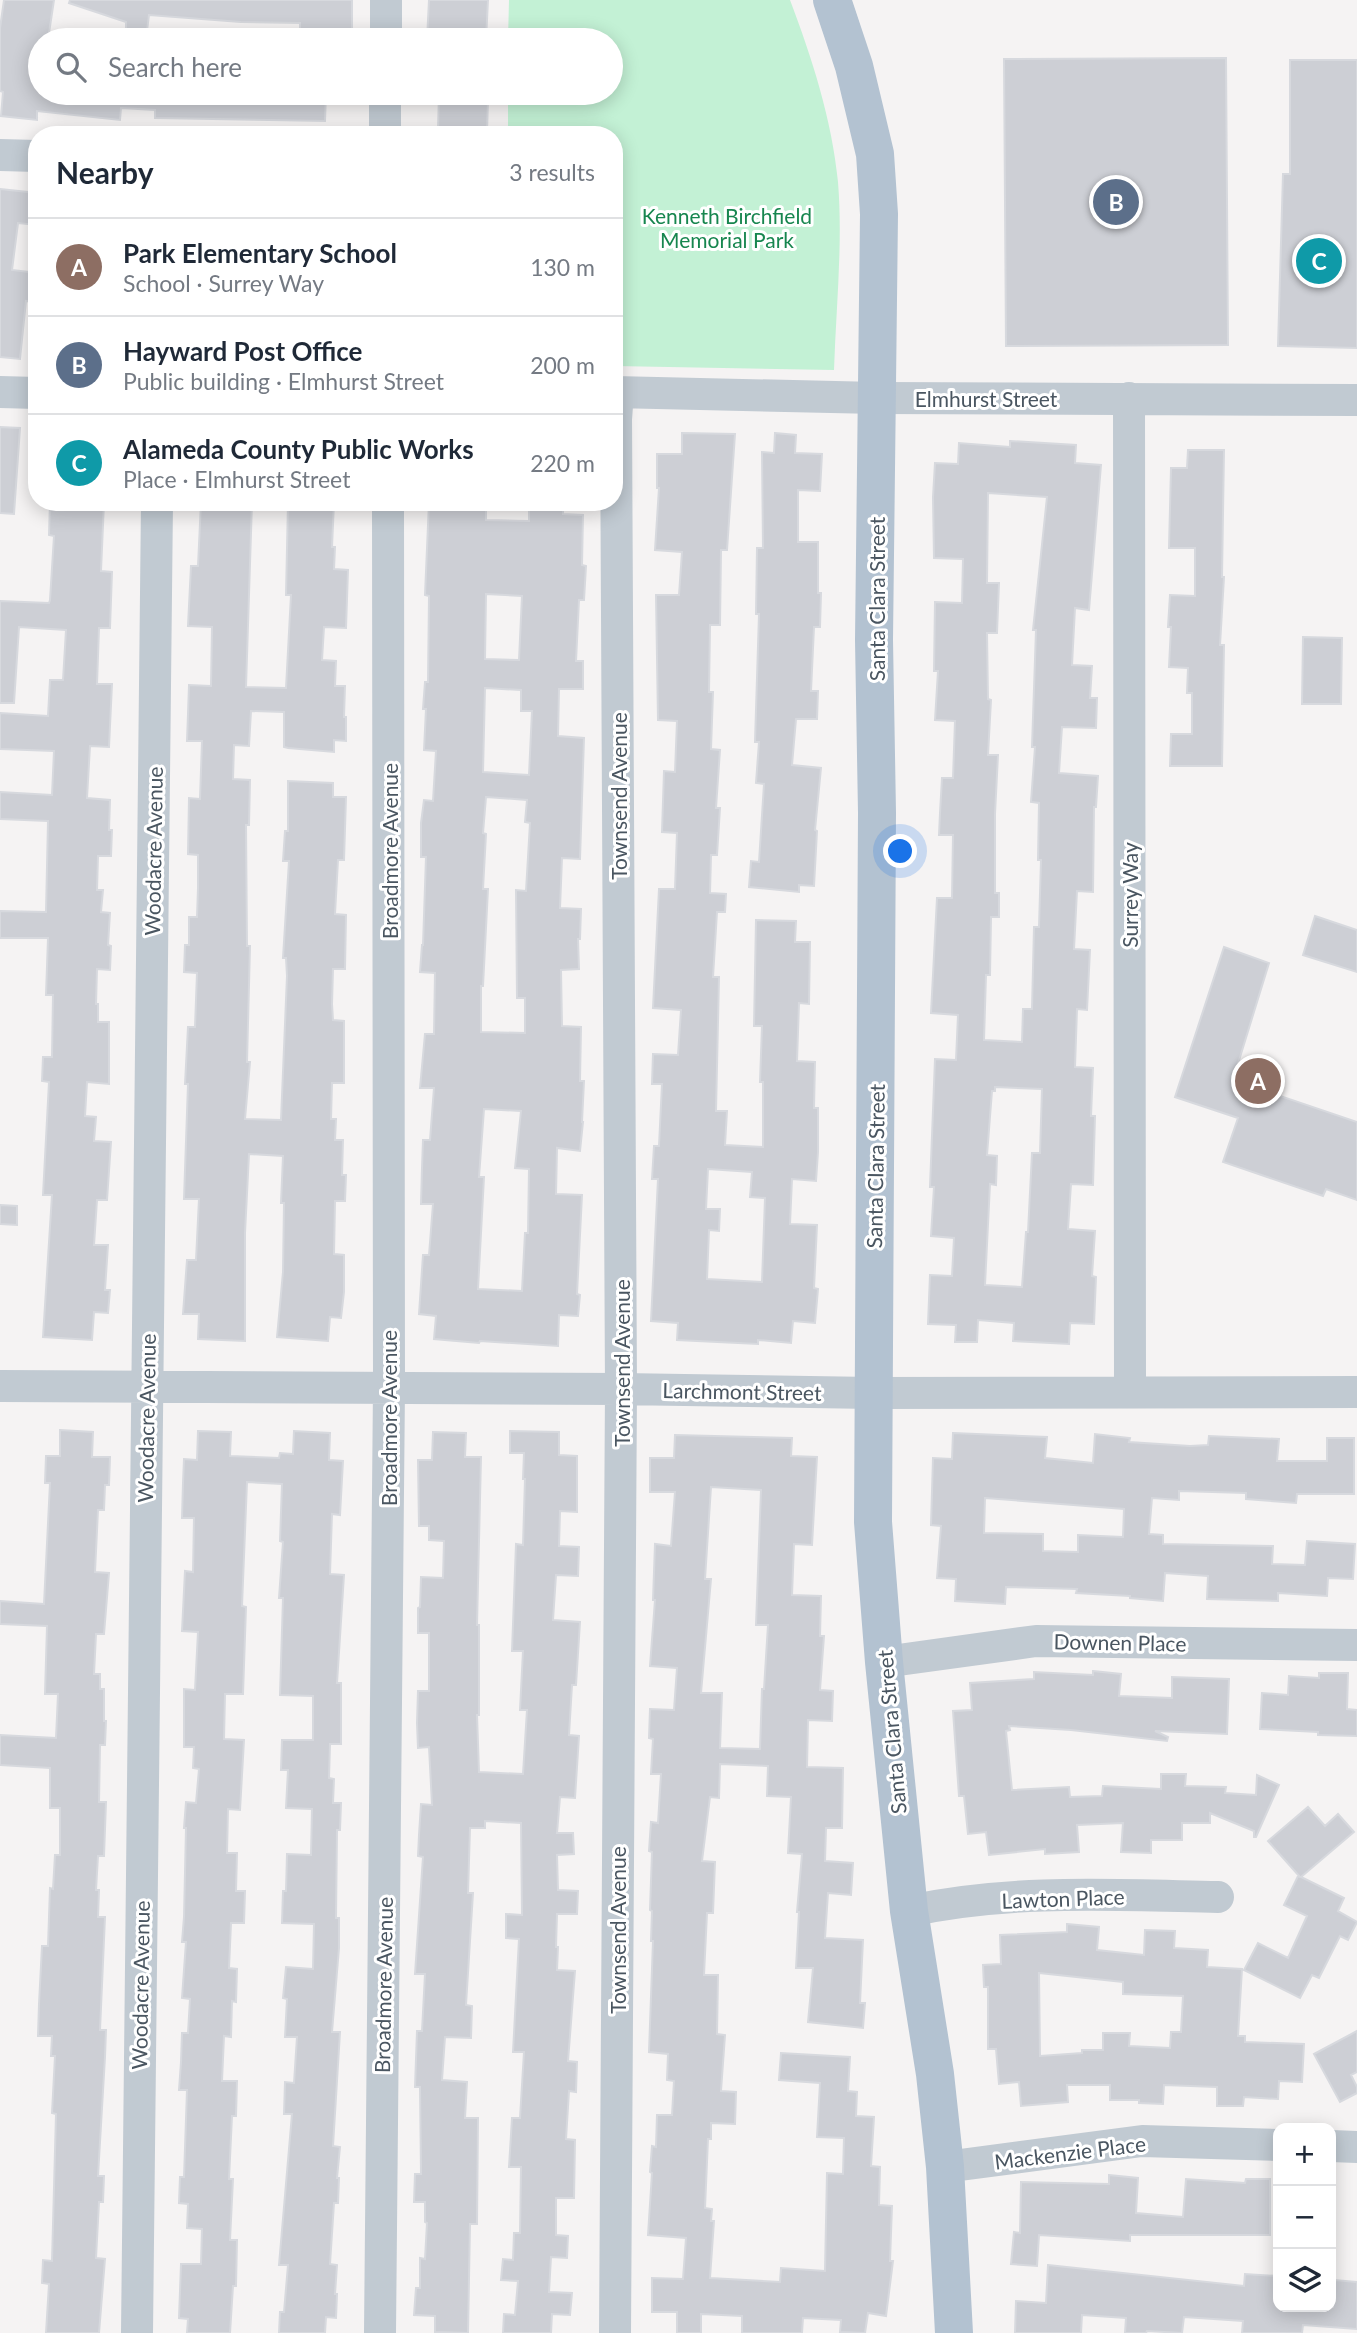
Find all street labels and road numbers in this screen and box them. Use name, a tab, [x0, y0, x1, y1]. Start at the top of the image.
street label: Elmhurst Street	[915, 386, 1058, 411]
street label: Santa Clara Street	[864, 516, 889, 681]
street label: Townsend Avenue	[606, 712, 631, 880]
street label: Broadmore Avenue	[377, 763, 402, 939]
street label: Woodacre Avenue	[139, 766, 167, 936]
street label: Surrey Way	[1117, 842, 1142, 948]
street label: Santa Clara Street	[861, 1083, 889, 1249]
street label: Townsend Avenue	[609, 1279, 634, 1447]
street label: Broadmore Avenue	[376, 1330, 401, 1506]
street label: Woodacre Avenue	[132, 1333, 160, 1503]
street label: Larchmont Street	[662, 1377, 822, 1405]
street label: Downen Place	[1053, 1628, 1187, 1656]
street label: Santa Clara Street	[871, 1648, 911, 1815]
street label: Townsend Avenue	[605, 1846, 630, 2014]
street label: Lawton Place	[1001, 1883, 1125, 1913]
street label: Broadmore Avenue	[369, 1897, 397, 2073]
street label: Woodacre Avenue	[126, 1900, 154, 2070]
street label: Mackenzie Place	[993, 2130, 1147, 2174]

